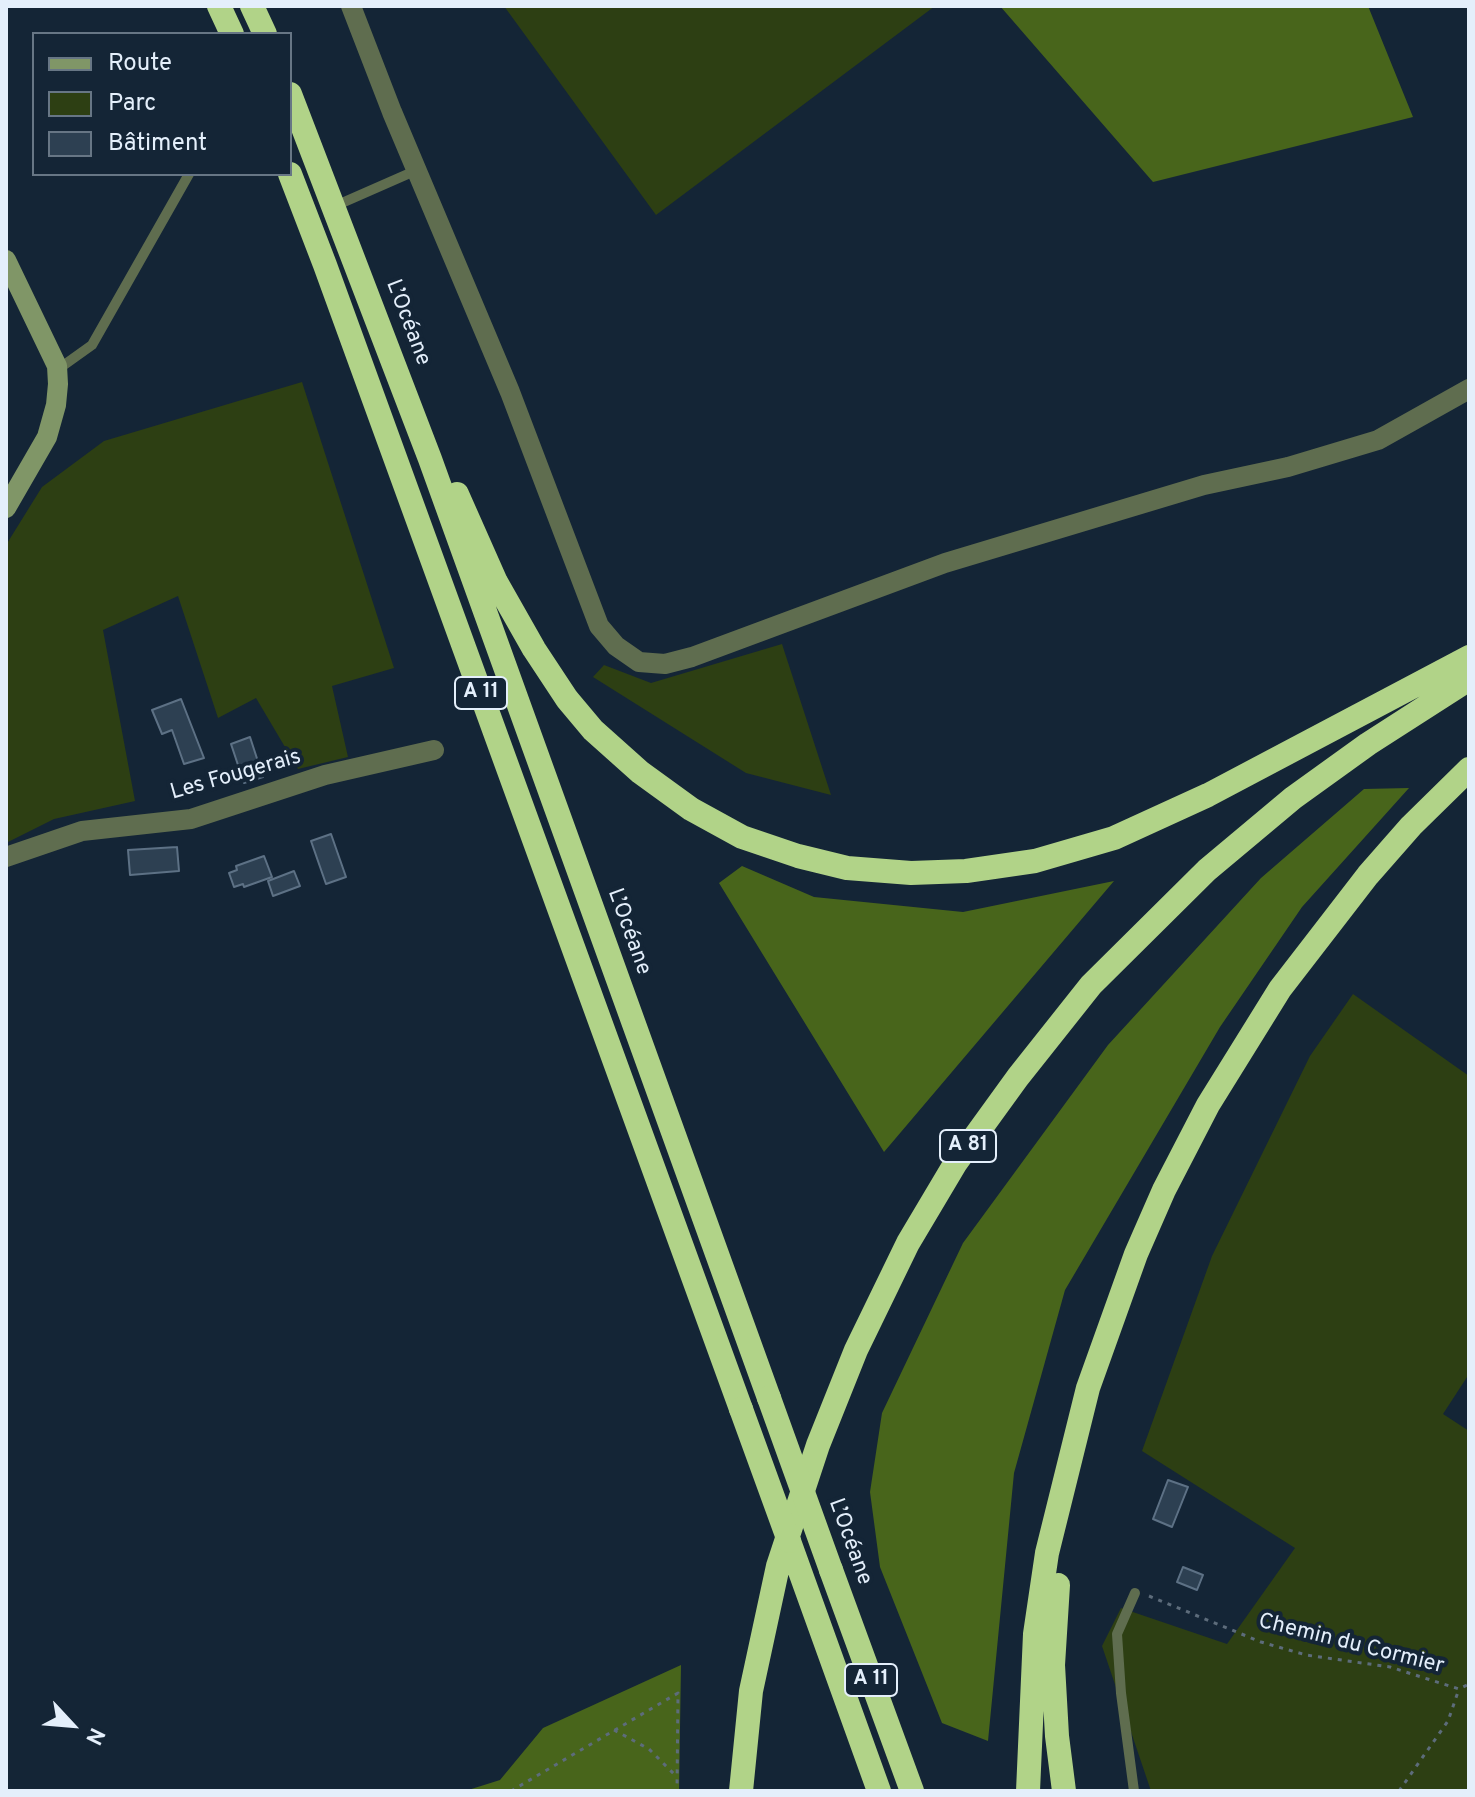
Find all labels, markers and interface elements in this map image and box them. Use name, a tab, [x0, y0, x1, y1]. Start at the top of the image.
legend	[32, 32, 292, 176]
text: Route	[108, 49, 172, 79]
text: Parc	[108, 89, 156, 119]
text: Bâtiment	[108, 129, 207, 159]
street label: L’Océane	[379, 276, 435, 370]
road number: A 11	[455, 677, 507, 709]
street label: Les Fougerais	[168, 745, 304, 807]
street label: L’Océane	[600, 885, 656, 979]
road number: A 81	[940, 1130, 996, 1162]
street label: L’Océane	[821, 1495, 877, 1589]
street label: Chemin du Cormier	[1255, 1609, 1447, 1681]
road number: A 11	[845, 1664, 897, 1696]
north arrow	[32, 1685, 112, 1765]
text: N	[78, 1723, 110, 1749]

